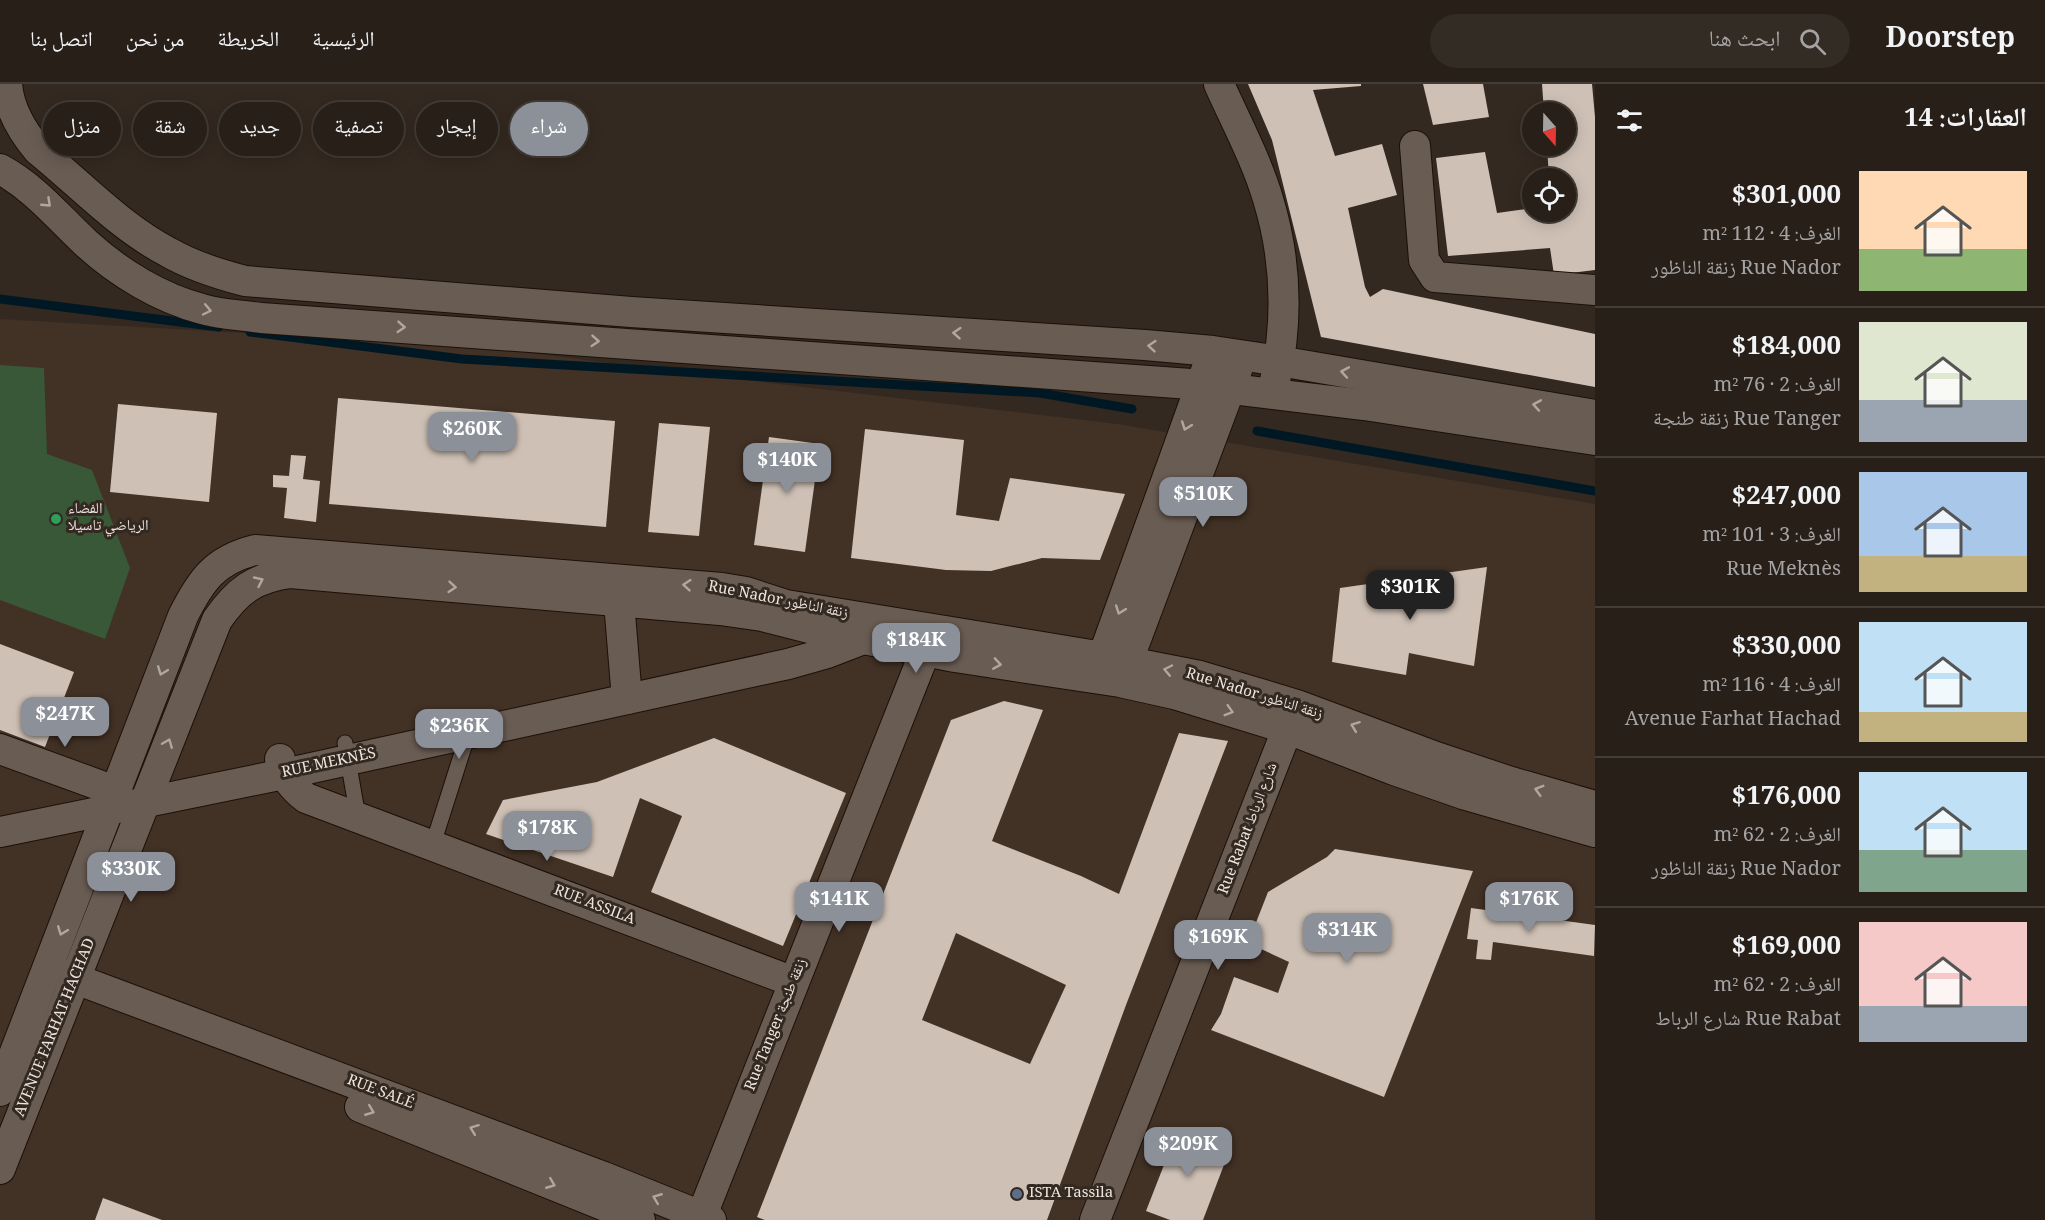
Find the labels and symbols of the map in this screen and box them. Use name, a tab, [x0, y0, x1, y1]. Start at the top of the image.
north arrow	[1522, 102, 1576, 156]
one-way arrow	[41, 196, 51, 207]
one-way arrow	[201, 303, 211, 316]
one-way arrow	[396, 321, 405, 334]
one-way arrow	[953, 327, 962, 340]
one-way arrow	[591, 335, 600, 348]
one-way arrow	[1147, 340, 1157, 353]
one-way arrow	[1340, 366, 1350, 379]
one-way arrow	[1533, 399, 1543, 412]
pin: $260K	[430, 412, 514, 463]
one-way arrow	[1181, 420, 1194, 431]
pin: $140K	[745, 443, 829, 494]
pin: $510K	[1161, 477, 1245, 528]
place label: الفضاء الرياضي تاسيلا	[68, 497, 149, 540]
marker: الفضاء الرياضي تاسيلا	[49, 512, 63, 526]
pin: $301K	[1368, 570, 1452, 621]
street label: Rue Nador زنقة الناظور	[706, 575, 851, 627]
one-way arrow	[252, 577, 263, 589]
one-way arrow	[683, 579, 692, 592]
one-way arrow	[447, 580, 456, 593]
one-way arrow	[1115, 604, 1128, 615]
pin: $184K	[874, 623, 958, 674]
one-way arrow	[993, 658, 1002, 670]
street label: Rue Nador زنقة الناظور	[1182, 662, 1326, 728]
one-way arrow	[157, 664, 169, 675]
one-way arrow	[1164, 664, 1174, 677]
pin: $247K	[23, 697, 107, 748]
one-way arrow	[1223, 703, 1234, 716]
pin: $236K	[417, 709, 501, 760]
one-way arrow	[1350, 721, 1360, 734]
one-way arrow	[161, 738, 173, 749]
street label: RUE MEKNÈS	[279, 741, 379, 787]
street label: Rue Rabat شارع الرباط	[1212, 759, 1286, 899]
one-way arrow	[1534, 785, 1545, 797]
pin: $178K	[505, 811, 589, 862]
pin: $330K	[89, 852, 173, 903]
street label: RUE ASSILA	[549, 879, 639, 934]
pin: $141K	[797, 882, 881, 933]
pin: $176K	[1487, 882, 1571, 933]
pin: $314K	[1305, 913, 1389, 964]
pin: $169K	[1176, 920, 1260, 971]
one-way arrow	[57, 925, 69, 936]
street label: AVENUE FARHAT HACHAD	[8, 935, 104, 1121]
street label: Rue Tanger زنقة طنجة	[739, 955, 816, 1095]
street label: RUE SALÉ	[343, 1068, 417, 1118]
one-way arrow	[364, 1104, 375, 1116]
one-way arrow	[470, 1123, 480, 1136]
pin: $209K	[1146, 1127, 1230, 1178]
one-way arrow	[544, 1177, 555, 1189]
place label: ISTA Tassila	[1029, 1181, 1113, 1207]
marker: ISTA Tassila	[1010, 1187, 1024, 1201]
one-way arrow	[652, 1193, 663, 1205]

